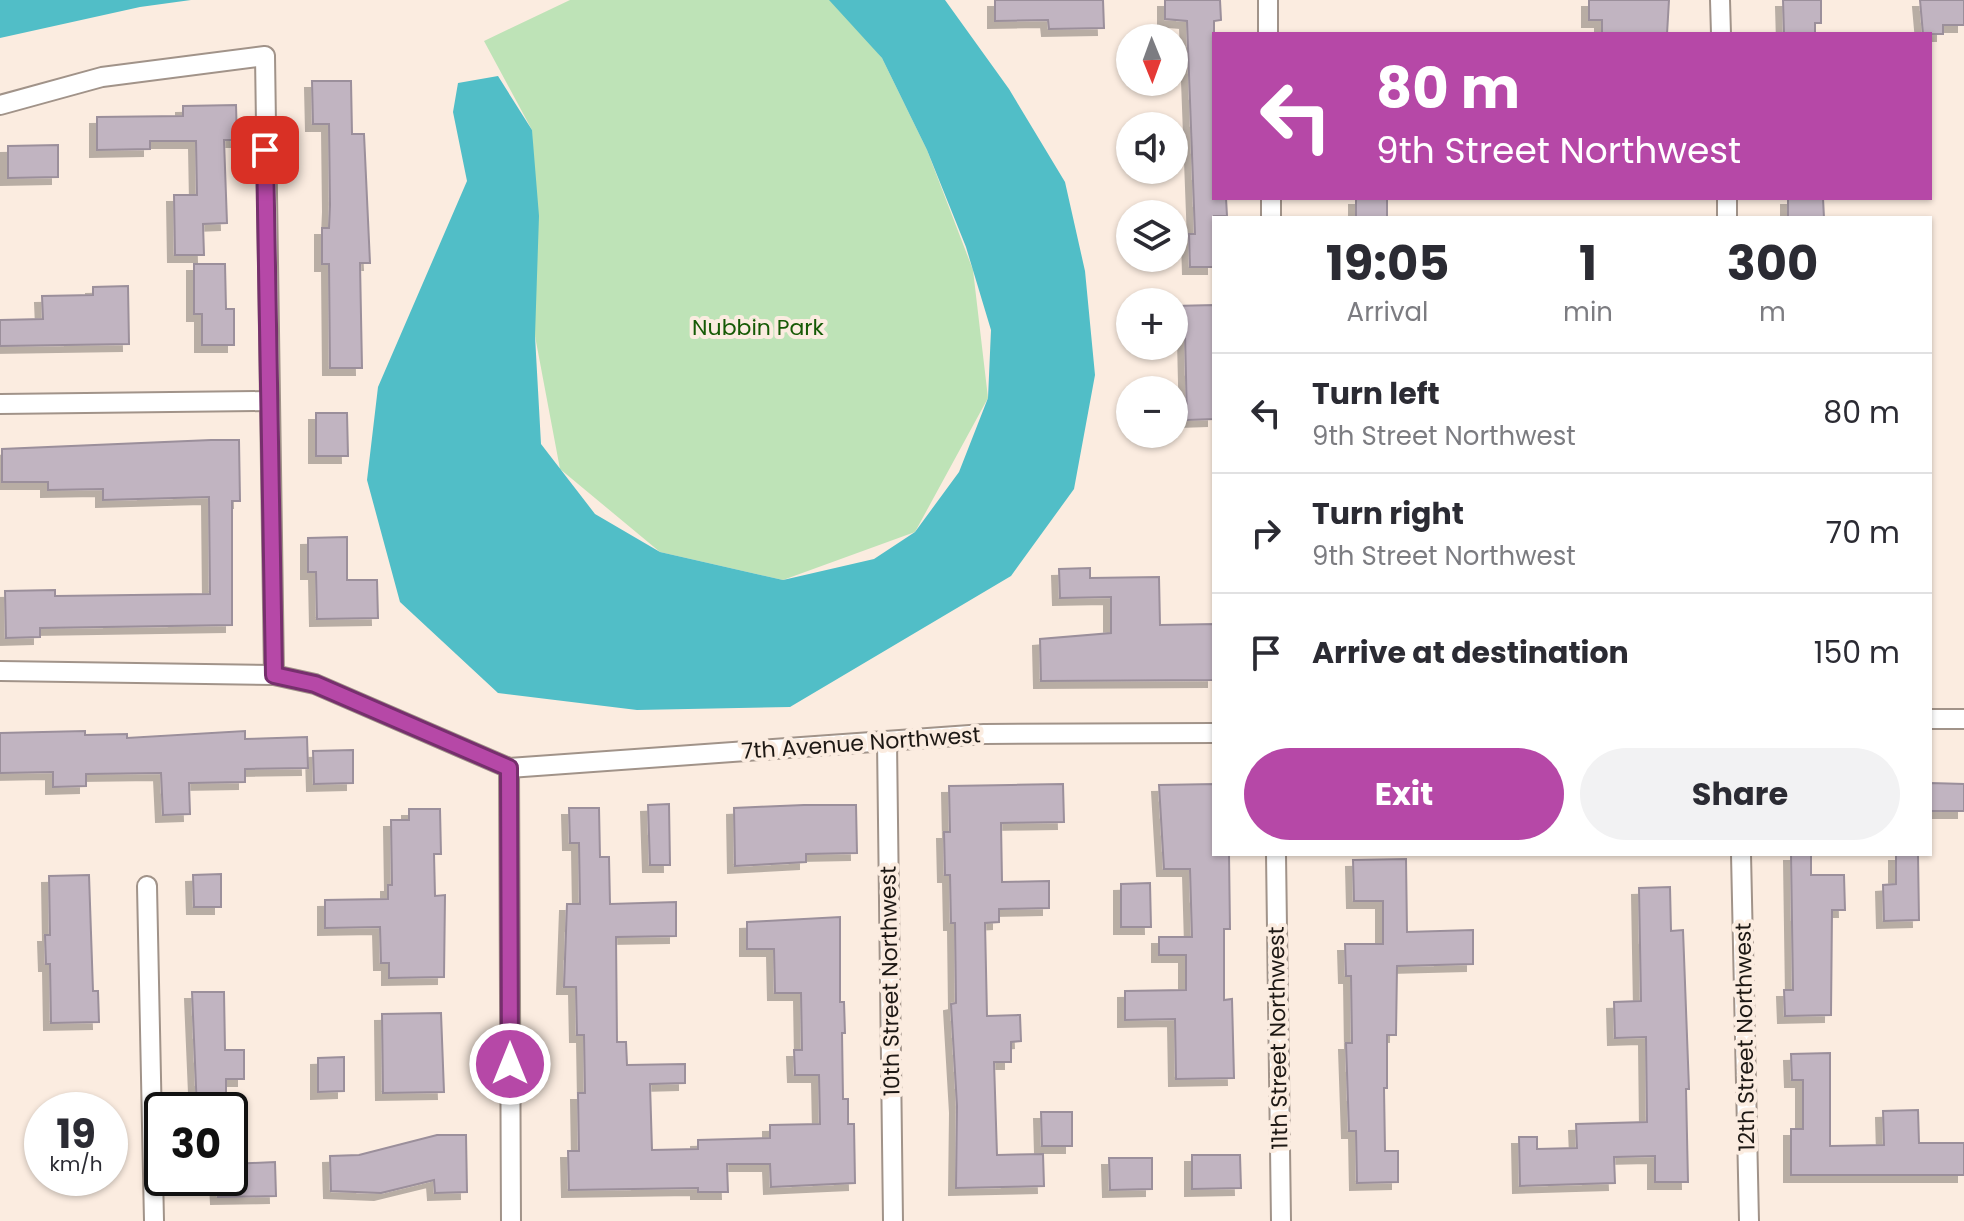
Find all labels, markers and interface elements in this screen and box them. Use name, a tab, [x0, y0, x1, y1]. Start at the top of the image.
north arrow	[1116, 24, 1188, 96]
map controls	[1116, 24, 1188, 448]
text: 80 m	[1376, 49, 1520, 128]
icon: left	[1244, 64, 1348, 168]
button: sound	[1116, 112, 1188, 184]
pin	[231, 116, 299, 184]
text: 9th Street Northwest	[1376, 125, 1741, 176]
icon: arrive	[243, 128, 287, 172]
button: layers	[1116, 200, 1188, 272]
text: 19:05	[1326, 230, 1449, 297]
text: 1	[1579, 230, 1597, 297]
text: 300	[1727, 230, 1818, 297]
button: +	[1116, 288, 1188, 360]
text: Arrival	[1347, 294, 1428, 330]
text: min	[1563, 294, 1613, 330]
text: m	[1759, 294, 1786, 330]
park label: Nubbin Park	[692, 312, 825, 343]
text: Turn left	[1312, 372, 1440, 415]
button: −	[1116, 376, 1188, 448]
icon: left	[1244, 391, 1288, 435]
text: 80 m	[1823, 391, 1900, 434]
text: 9th Street Northwest	[1312, 418, 1576, 454]
text: Turn right	[1312, 492, 1464, 535]
icon: right	[1244, 511, 1288, 555]
text: 70 m	[1826, 511, 1900, 554]
text: 9th Street Northwest	[1312, 538, 1576, 574]
icon: arrive	[1244, 631, 1288, 675]
text: Arrive at destination	[1312, 631, 1629, 674]
text: 150 m	[1814, 631, 1900, 674]
street label: 7th Avenue Northwest	[740, 719, 982, 767]
button: Exit	[1244, 748, 1564, 840]
button: Share	[1580, 748, 1900, 840]
street label: 10th Street Northwest	[872, 866, 908, 1096]
street label: 12th Street Northwest	[1728, 922, 1762, 1152]
street label: 11th Street Northwest	[1261, 926, 1295, 1150]
position arrow	[468, 1022, 552, 1106]
speed limit sign: 30	[144, 1092, 248, 1196]
text: 19	[56, 1106, 96, 1162]
text: km/h	[49, 1150, 103, 1178]

